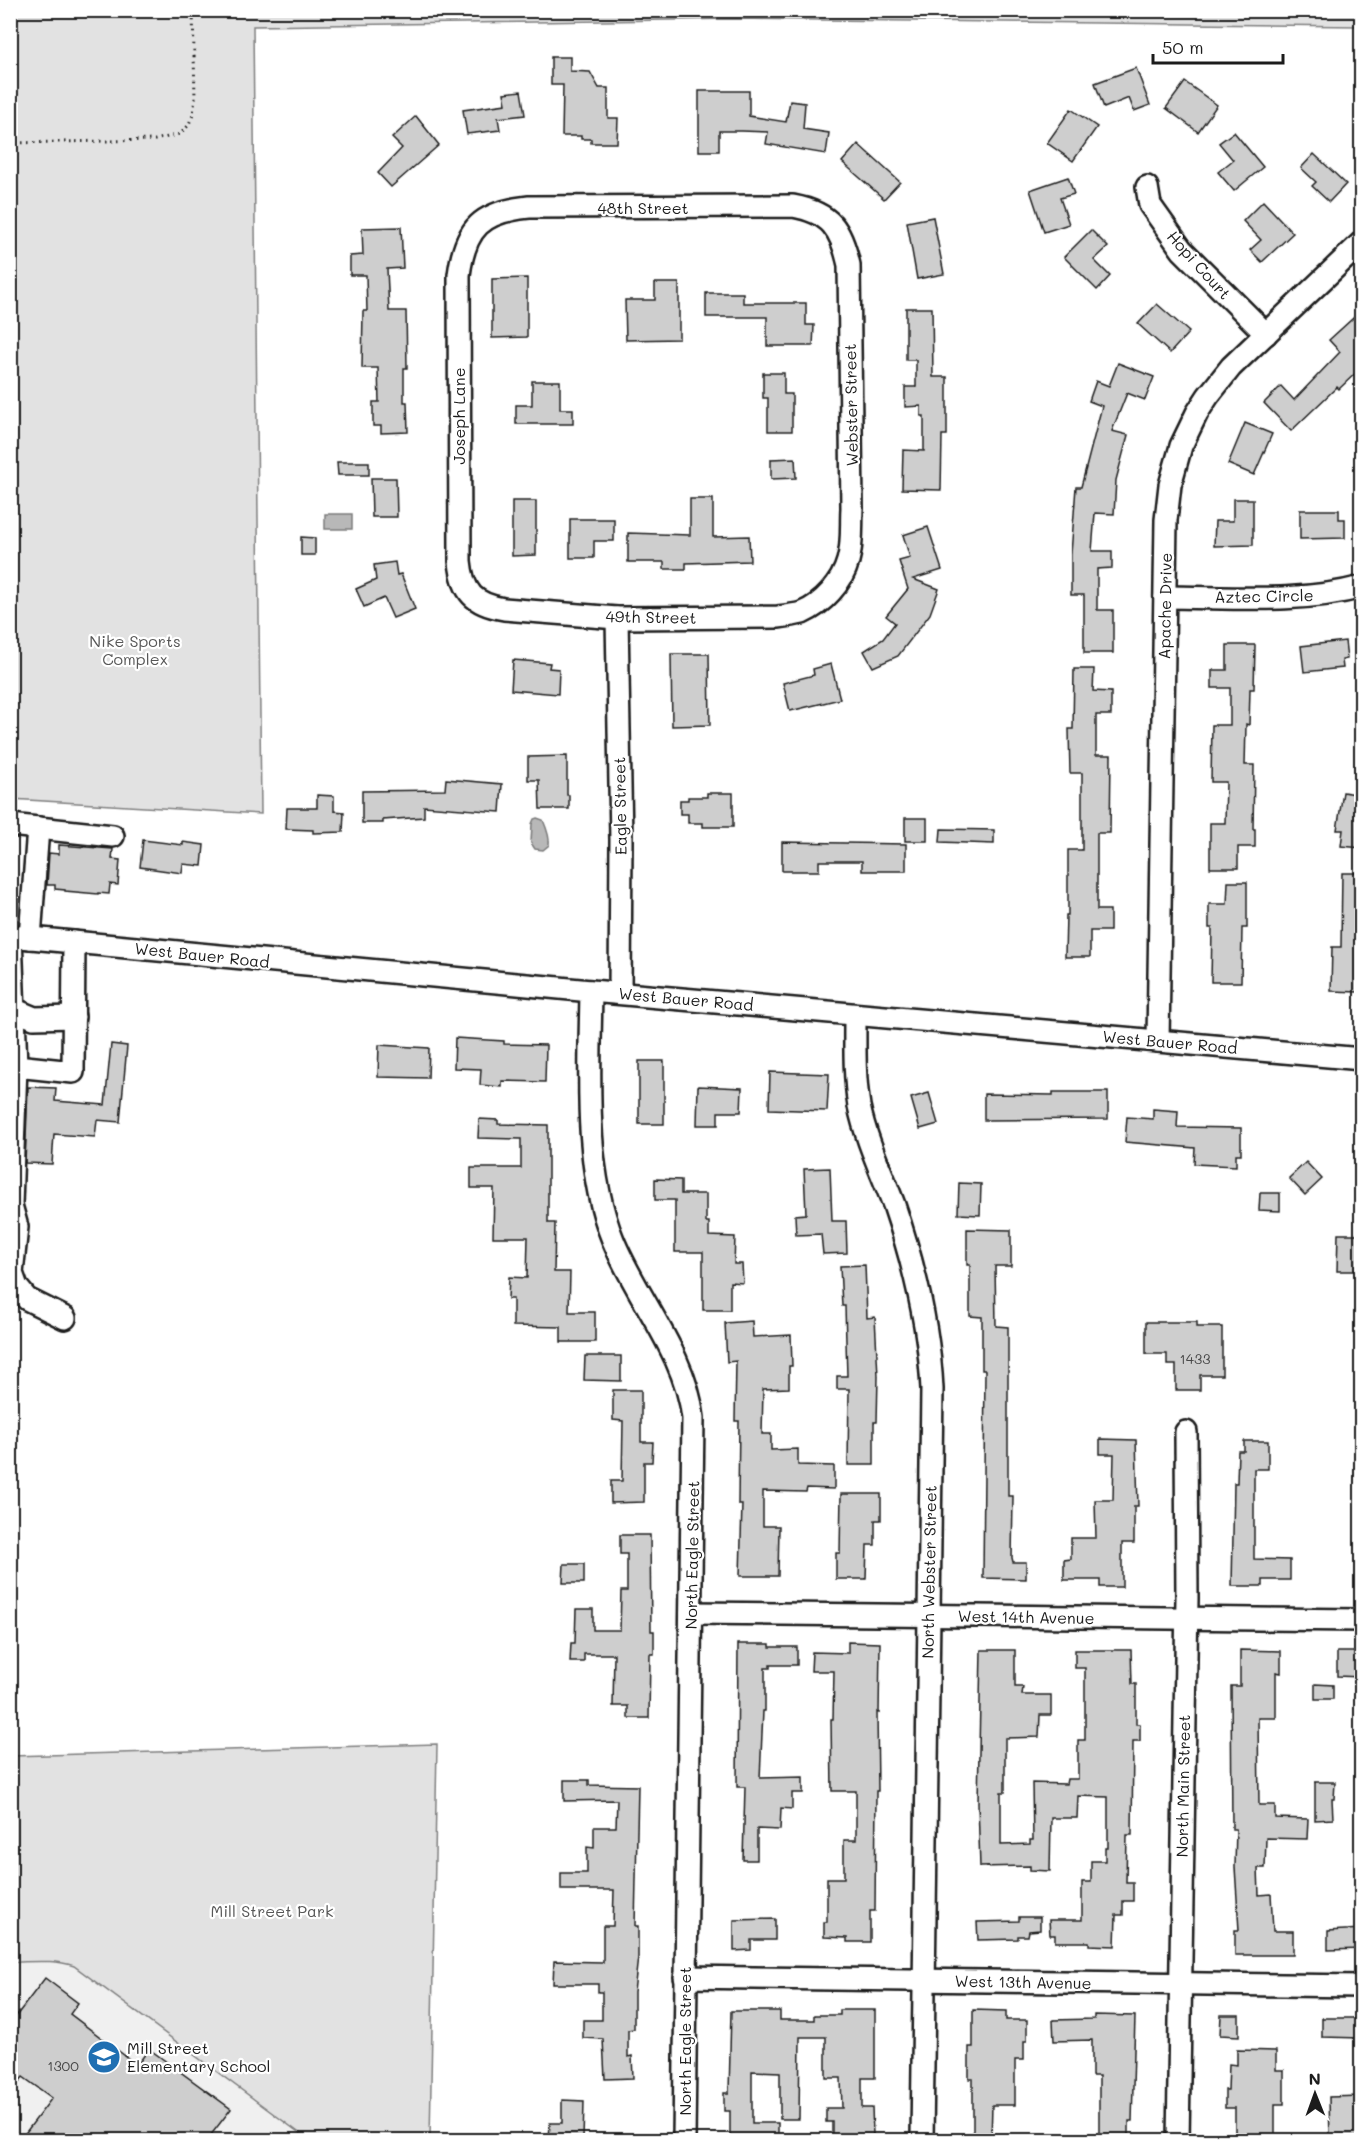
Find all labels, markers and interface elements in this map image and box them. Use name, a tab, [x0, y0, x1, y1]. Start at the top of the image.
scale bar	[1153, 27, 1284, 65]
text: 50 m	[1162, 35, 1204, 59]
street label: 48th Street	[597, 197, 689, 218]
street label: Hopi Court	[1163, 226, 1236, 303]
street label: Webster Street	[839, 343, 862, 467]
street label: Joseph Lane	[448, 367, 469, 465]
street label: Apache Drive	[1153, 552, 1176, 659]
street label: Aztec Circle	[1214, 584, 1314, 607]
street label: 49th Street	[605, 605, 697, 628]
park label: Nike Sports Complex	[89, 630, 181, 669]
street label: Eagle Street	[608, 757, 631, 855]
street label: West Bauer Road	[134, 937, 271, 972]
street label: West Bauer Road	[618, 982, 754, 1015]
street label: West Bauer Road	[1102, 1025, 1238, 1058]
house number: 1433	[1180, 1349, 1210, 1368]
street label: North Eagle Street	[680, 1480, 703, 1630]
street label: North Webster Street	[916, 1485, 941, 1659]
street label: West 14th Avenue	[957, 1605, 1095, 1628]
street label: North Main Street	[1171, 1714, 1194, 1858]
park label: Mill Street Park	[210, 1900, 334, 1921]
street label: North Eagle Street	[674, 1967, 695, 2115]
street label: West 13th Avenue	[954, 1970, 1092, 1993]
place label: Mill Street Elementary School	[127, 2037, 271, 2076]
school or university icon: Mill Street Elementary School	[86, 2039, 122, 2075]
house number: 1300	[47, 2056, 79, 2075]
north arrow	[1285, 2064, 1345, 2124]
text: N	[1308, 2068, 1321, 2089]

